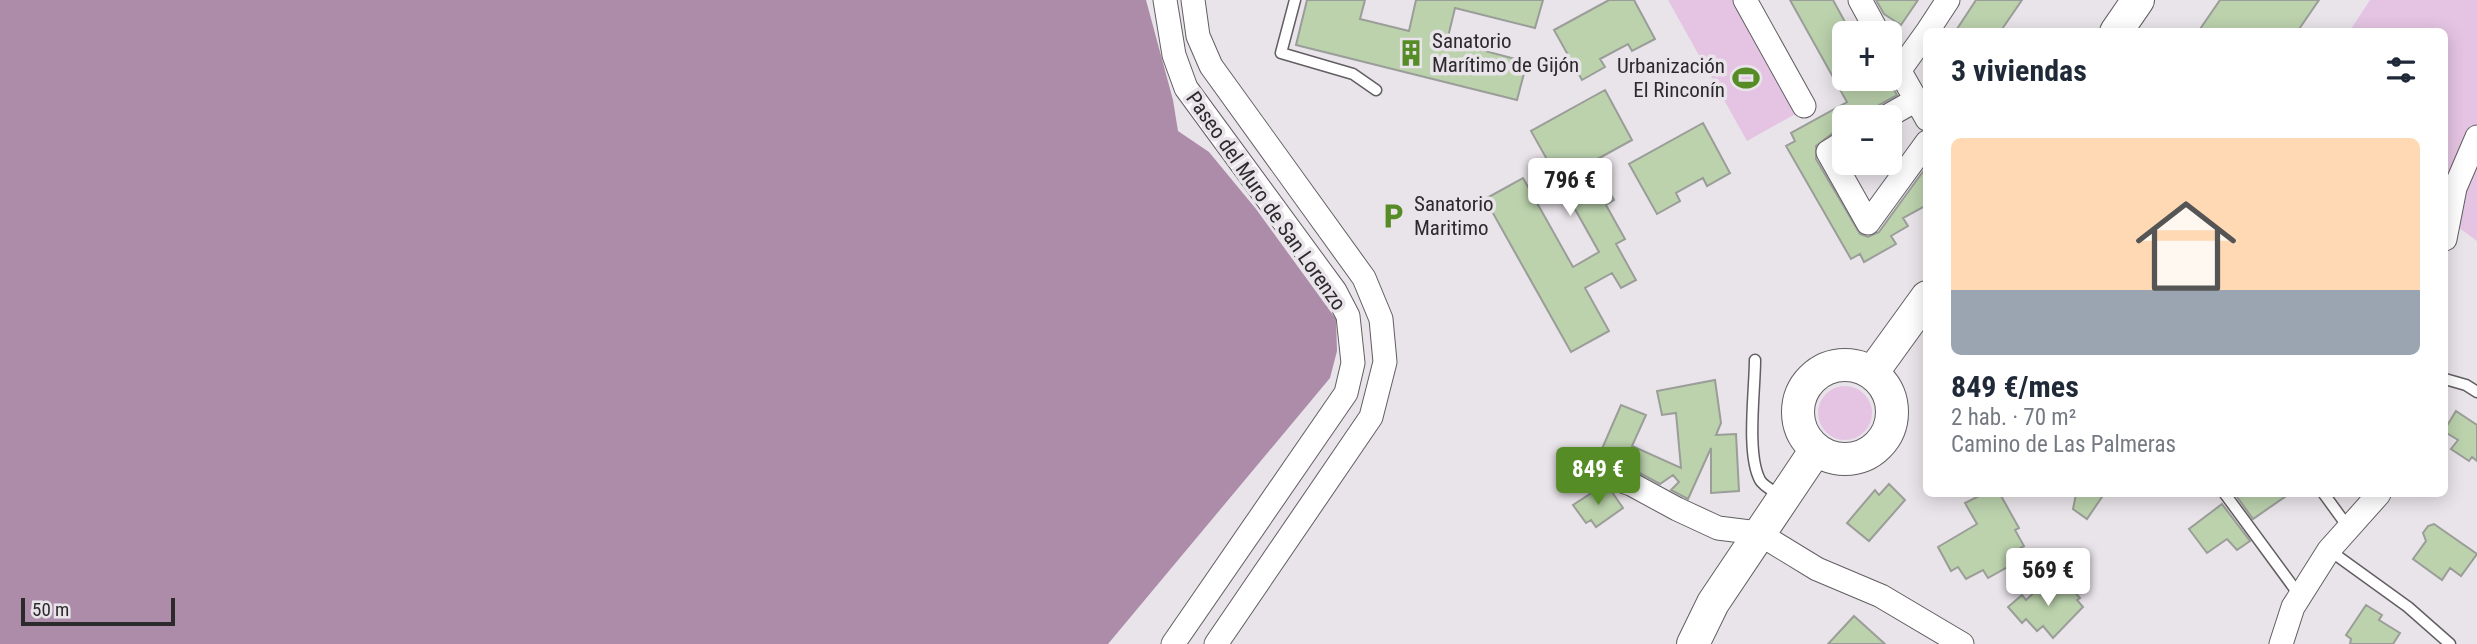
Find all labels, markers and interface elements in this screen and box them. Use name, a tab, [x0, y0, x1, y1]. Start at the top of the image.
map controls	[1832, 21, 1902, 175]
button: +	[1832, 21, 1902, 91]
place label: Sanatorio Marítimo de Gijón	[1432, 29, 1579, 77]
building icon: Sanatorio Marítimo de Gijón	[1396, 38, 1426, 68]
icon: filters	[2382, 51, 2420, 89]
text: 3 viviendas	[1951, 53, 2087, 88]
place label: Urbanización El Rinconín	[1617, 54, 1725, 102]
sports icon: Urbanización El Rinconín	[1731, 63, 1761, 93]
street label: Paseo del Muro de San Lorenzo	[1181, 87, 1351, 315]
button: −	[1832, 105, 1902, 175]
pin: 796 €	[1521, 158, 1619, 218]
text: 796 €	[1544, 167, 1596, 194]
icon: home	[2123, 183, 2249, 309]
place label: Sanatorio Maritimo	[1414, 192, 1494, 240]
parking icon: Sanatorio Maritimo	[1378, 201, 1408, 231]
text: 849 €/mes	[1951, 369, 2079, 404]
text: 2 hab. · 70 m²	[1951, 404, 2076, 431]
text: Camino de Las Palmeras	[1951, 431, 2176, 458]
pin: 849 €	[1549, 448, 1647, 507]
text: 849 €	[1572, 456, 1624, 483]
pin: 569 €	[1999, 548, 2097, 608]
text: 569 €	[2022, 557, 2074, 584]
scale bar	[21, 595, 175, 627]
text: 50 m	[32, 598, 69, 621]

